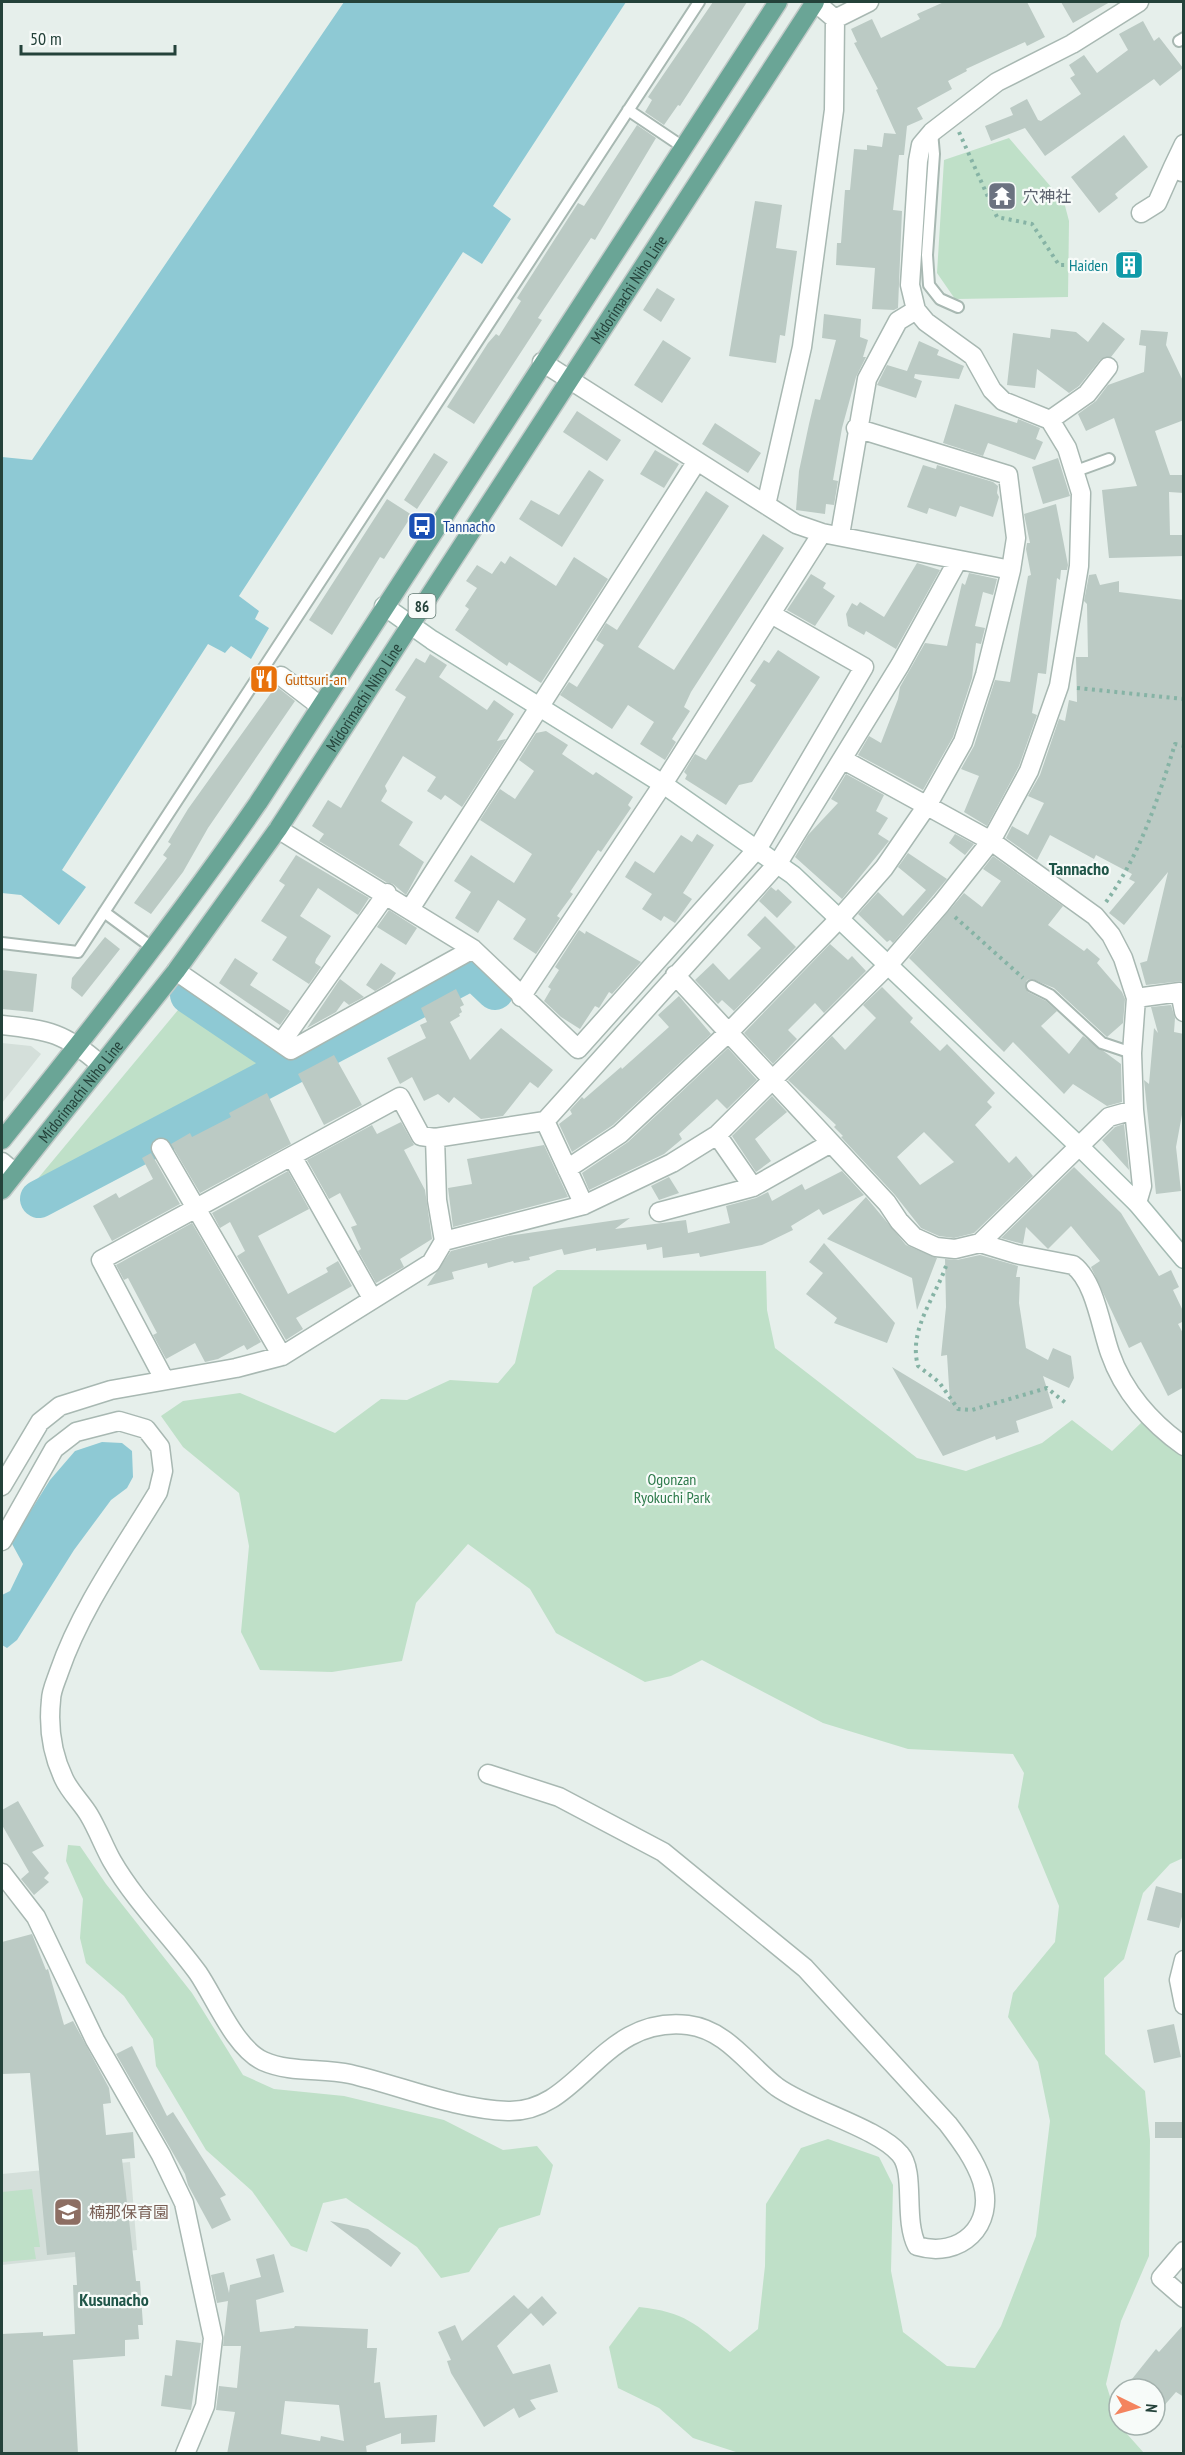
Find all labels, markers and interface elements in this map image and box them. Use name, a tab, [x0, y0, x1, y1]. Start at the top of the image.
scale bar	[21, 18, 176, 56]
text: 50 m	[30, 27, 62, 50]
temple icon: 穴神社	[986, 180, 1018, 212]
place label: 穴神社	[1023, 186, 1071, 206]
street label: Midorimachi Niho Line	[586, 231, 671, 347]
building icon: Haiden	[1113, 249, 1145, 281]
place label: Haiden	[1069, 255, 1108, 275]
bus stop icon: Tannacho	[406, 510, 438, 542]
place label: Tannacho	[443, 516, 495, 536]
road number: 86	[408, 594, 436, 618]
street label: Midorimachi Niho Line	[321, 639, 406, 755]
restaurant icon: Guttsuri-an	[248, 663, 280, 695]
place label: Guttsuri-an	[285, 669, 347, 689]
district label: Tannacho	[1049, 857, 1109, 880]
street label: Midorimachi Niho Line	[34, 1036, 127, 1147]
park label: Ogonzan Ryokuchi Park	[634, 1469, 711, 1507]
school or university icon: 楠那保育園	[52, 2196, 84, 2228]
place label: 楠那保育園	[89, 2202, 169, 2222]
district label: Kusunacho	[79, 2288, 149, 2311]
north arrow	[1107, 2377, 1167, 2437]
text: N	[1142, 2403, 1162, 2413]

